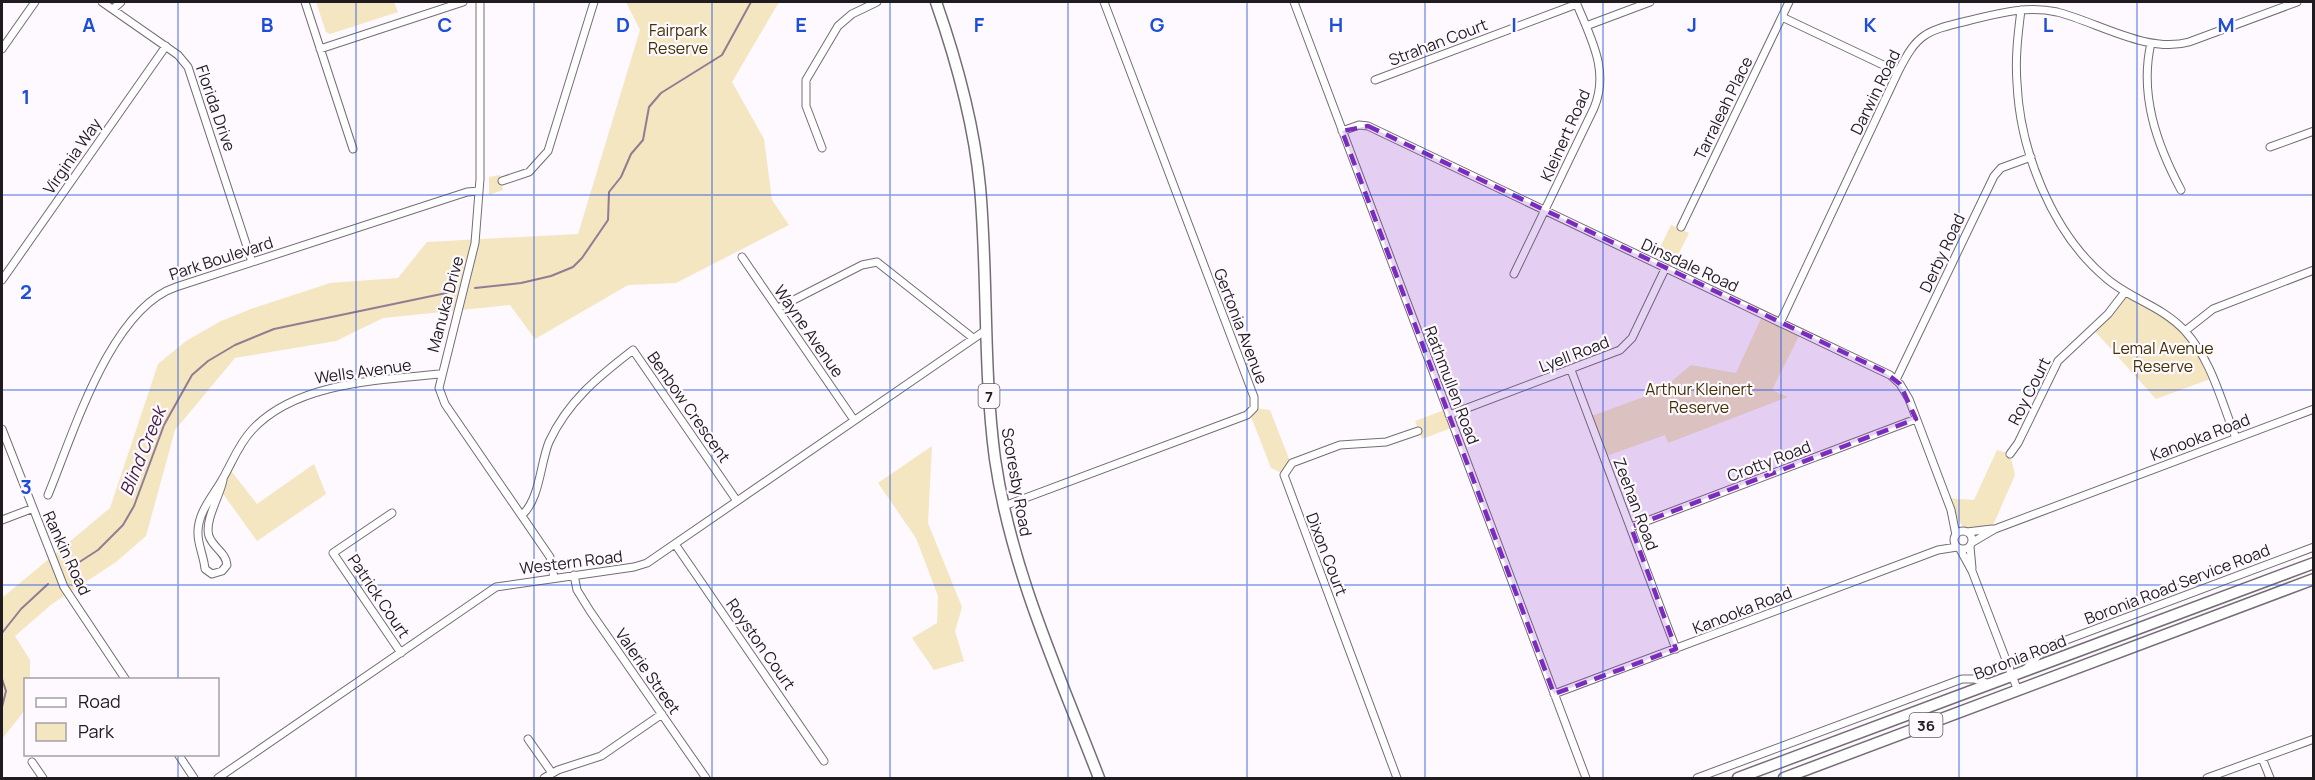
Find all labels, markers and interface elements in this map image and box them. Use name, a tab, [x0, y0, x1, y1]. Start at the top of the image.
text: A	[82, 11, 96, 38]
text: B	[261, 11, 274, 38]
text: C	[438, 11, 452, 38]
text: D	[616, 11, 630, 38]
text: E	[795, 11, 807, 38]
text: F	[974, 11, 985, 38]
text: G	[1150, 11, 1165, 38]
text: H	[1329, 11, 1343, 38]
text: I	[1511, 11, 1517, 38]
text: J	[1687, 11, 1697, 38]
text: K	[1864, 11, 1877, 38]
text: L	[2043, 11, 2054, 38]
text: M	[2217, 11, 2235, 38]
street label: Strahan Court	[1385, 13, 1491, 71]
park label: Fairpark Reserve	[648, 19, 708, 59]
street label: Darwin Road	[1845, 46, 1905, 138]
street label: Tarraleah Place	[1689, 53, 1757, 163]
street label: Florida Drive	[191, 62, 241, 154]
text: 1	[22, 83, 30, 110]
street label: Kleinert Road	[1535, 86, 1595, 184]
street label: Virginia Way	[38, 113, 107, 198]
street label: Derby Road	[1914, 210, 1970, 296]
street label: Park Boulevard	[166, 231, 276, 285]
street label: Dinsdale Road	[1638, 233, 1742, 297]
street label: Manuka Drive	[422, 253, 468, 355]
street label: Gertonia Avenue	[1209, 265, 1273, 387]
text: 2	[20, 278, 32, 305]
street label: Wayne Avenue	[769, 281, 849, 381]
street label: Rathmullen Road	[1419, 323, 1485, 447]
street label: Lyell Road	[1536, 331, 1612, 377]
park label: Lemal Avenue Reserve	[2112, 337, 2214, 377]
street label: Benbow Crescent	[642, 347, 736, 467]
street label: Wells Avenue	[313, 353, 413, 389]
street label: Roy Court	[2003, 353, 2055, 429]
park label: Arthur Kleinert Reserve	[1645, 378, 1753, 418]
road number: 7	[978, 384, 1000, 408]
water label: Blind Creek	[113, 400, 172, 499]
street label: Kanooka Road	[2147, 408, 2253, 466]
street label: Scoresby Road	[997, 426, 1037, 538]
street label: Crotty Road	[1724, 435, 1814, 487]
street label: Zeehan Road	[1608, 455, 1664, 553]
text: 3	[20, 473, 32, 500]
street label: Rankin Road	[38, 507, 96, 599]
street label: Dixon Court	[1301, 509, 1353, 599]
street label: Boronia Road Service Road	[2081, 538, 2273, 630]
street label: Western Road	[518, 545, 624, 579]
street label: Patrick Court	[343, 550, 415, 642]
street label: Kanooka Road	[1689, 581, 1795, 639]
street label: Royston Court	[721, 594, 801, 694]
street label: Valerie Street	[610, 624, 686, 718]
street label: Boronia Road	[1971, 629, 2069, 685]
legend	[24, 678, 219, 756]
text: Road	[78, 689, 121, 713]
road number: 36	[1910, 713, 1942, 737]
text: Park	[78, 719, 115, 743]

